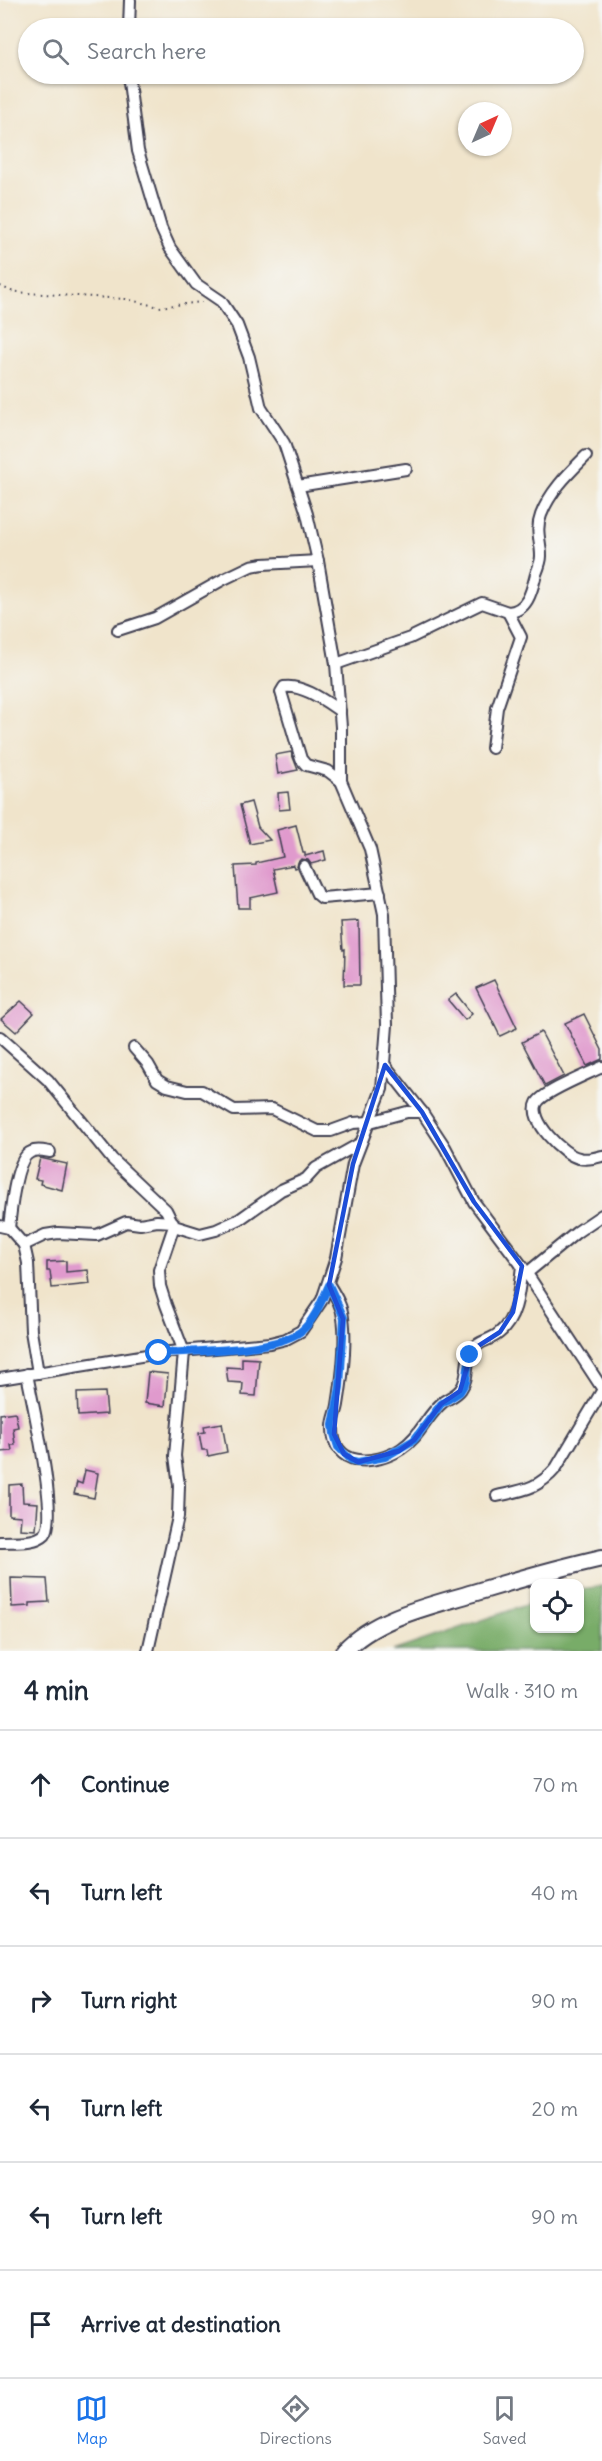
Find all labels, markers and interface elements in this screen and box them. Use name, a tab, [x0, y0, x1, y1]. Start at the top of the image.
search box	[18, 18, 584, 84]
icon: search	[39, 35, 72, 68]
text: Search here	[87, 37, 206, 65]
north arrow	[458, 102, 512, 156]
route start	[145, 1339, 171, 1365]
route end	[456, 1341, 482, 1367]
map controls	[530, 1579, 584, 1633]
button: locate	[530, 1579, 584, 1633]
text: 4 min	[24, 1674, 89, 1707]
text: Walk · 310 m	[466, 1678, 578, 1703]
icon: ahead	[24, 1768, 57, 1801]
text: Continue	[81, 1770, 170, 1798]
text: 70 m	[533, 1772, 578, 1797]
icon: left	[24, 1876, 57, 1909]
text: Turn left	[81, 1878, 162, 1906]
text: 40 m	[531, 1880, 578, 1905]
icon: right	[24, 1984, 57, 2017]
text: Turn right	[81, 1986, 177, 2014]
text: 90 m	[531, 1988, 578, 2013]
icon: left	[24, 2092, 57, 2125]
text: Turn left	[81, 2094, 162, 2122]
text: 20 m	[532, 2096, 578, 2121]
icon: left	[24, 2200, 57, 2233]
text: Turn left	[81, 2202, 162, 2230]
text: 90 m	[531, 2204, 578, 2229]
icon: arrive	[24, 2308, 57, 2341]
text: Arrive at destination	[81, 2310, 281, 2338]
tab: Map	[75, 2392, 108, 2448]
tab: Directions	[259, 2392, 332, 2448]
tab: Saved	[483, 2392, 527, 2448]

